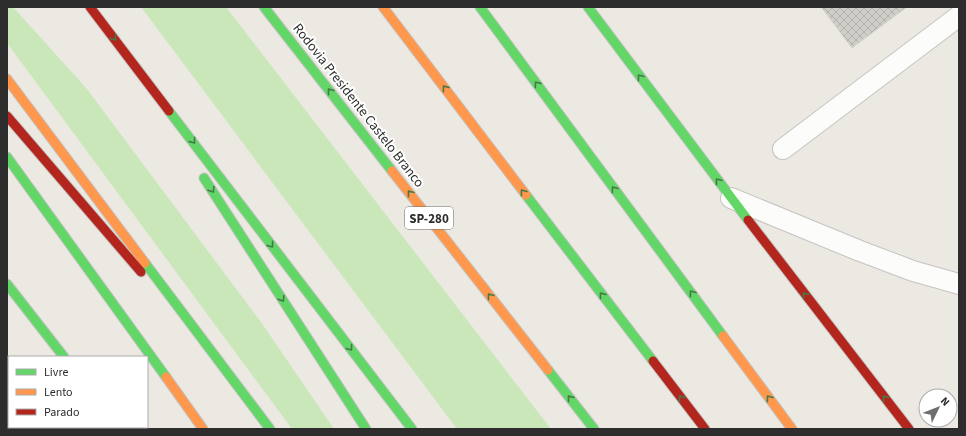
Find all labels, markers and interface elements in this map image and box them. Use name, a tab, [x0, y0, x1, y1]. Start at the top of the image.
street label: Rodovia Presidente Castelo Branco	[288, 19, 429, 192]
one-way arrow	[109, 33, 116, 40]
one-way arrow	[638, 74, 645, 81]
one-way arrow	[534, 81, 542, 88]
one-way arrow	[442, 86, 449, 93]
one-way arrow	[327, 89, 334, 96]
one-way arrow	[188, 137, 195, 144]
one-way arrow	[716, 178, 723, 185]
one-way arrow	[207, 186, 215, 193]
one-way arrow	[612, 186, 619, 193]
one-way arrow	[521, 189, 528, 196]
one-way arrow	[407, 191, 414, 198]
road number: SP-280	[405, 207, 453, 229]
one-way arrow	[267, 240, 274, 247]
one-way arrow	[689, 290, 696, 297]
one-way arrow	[600, 292, 607, 299]
one-way arrow	[487, 293, 494, 300]
one-way arrow	[803, 293, 810, 300]
one-way arrow	[277, 295, 284, 302]
one-way arrow	[345, 344, 353, 351]
legend	[8, 356, 148, 428]
text: Livre	[44, 364, 68, 381]
text: Lento	[44, 384, 73, 401]
north arrow	[918, 388, 958, 428]
text: N	[937, 394, 953, 409]
one-way arrow	[679, 395, 686, 402]
one-way arrow	[767, 395, 774, 402]
one-way arrow	[567, 396, 574, 403]
one-way arrow	[883, 396, 890, 403]
text: Parado	[44, 404, 79, 421]

